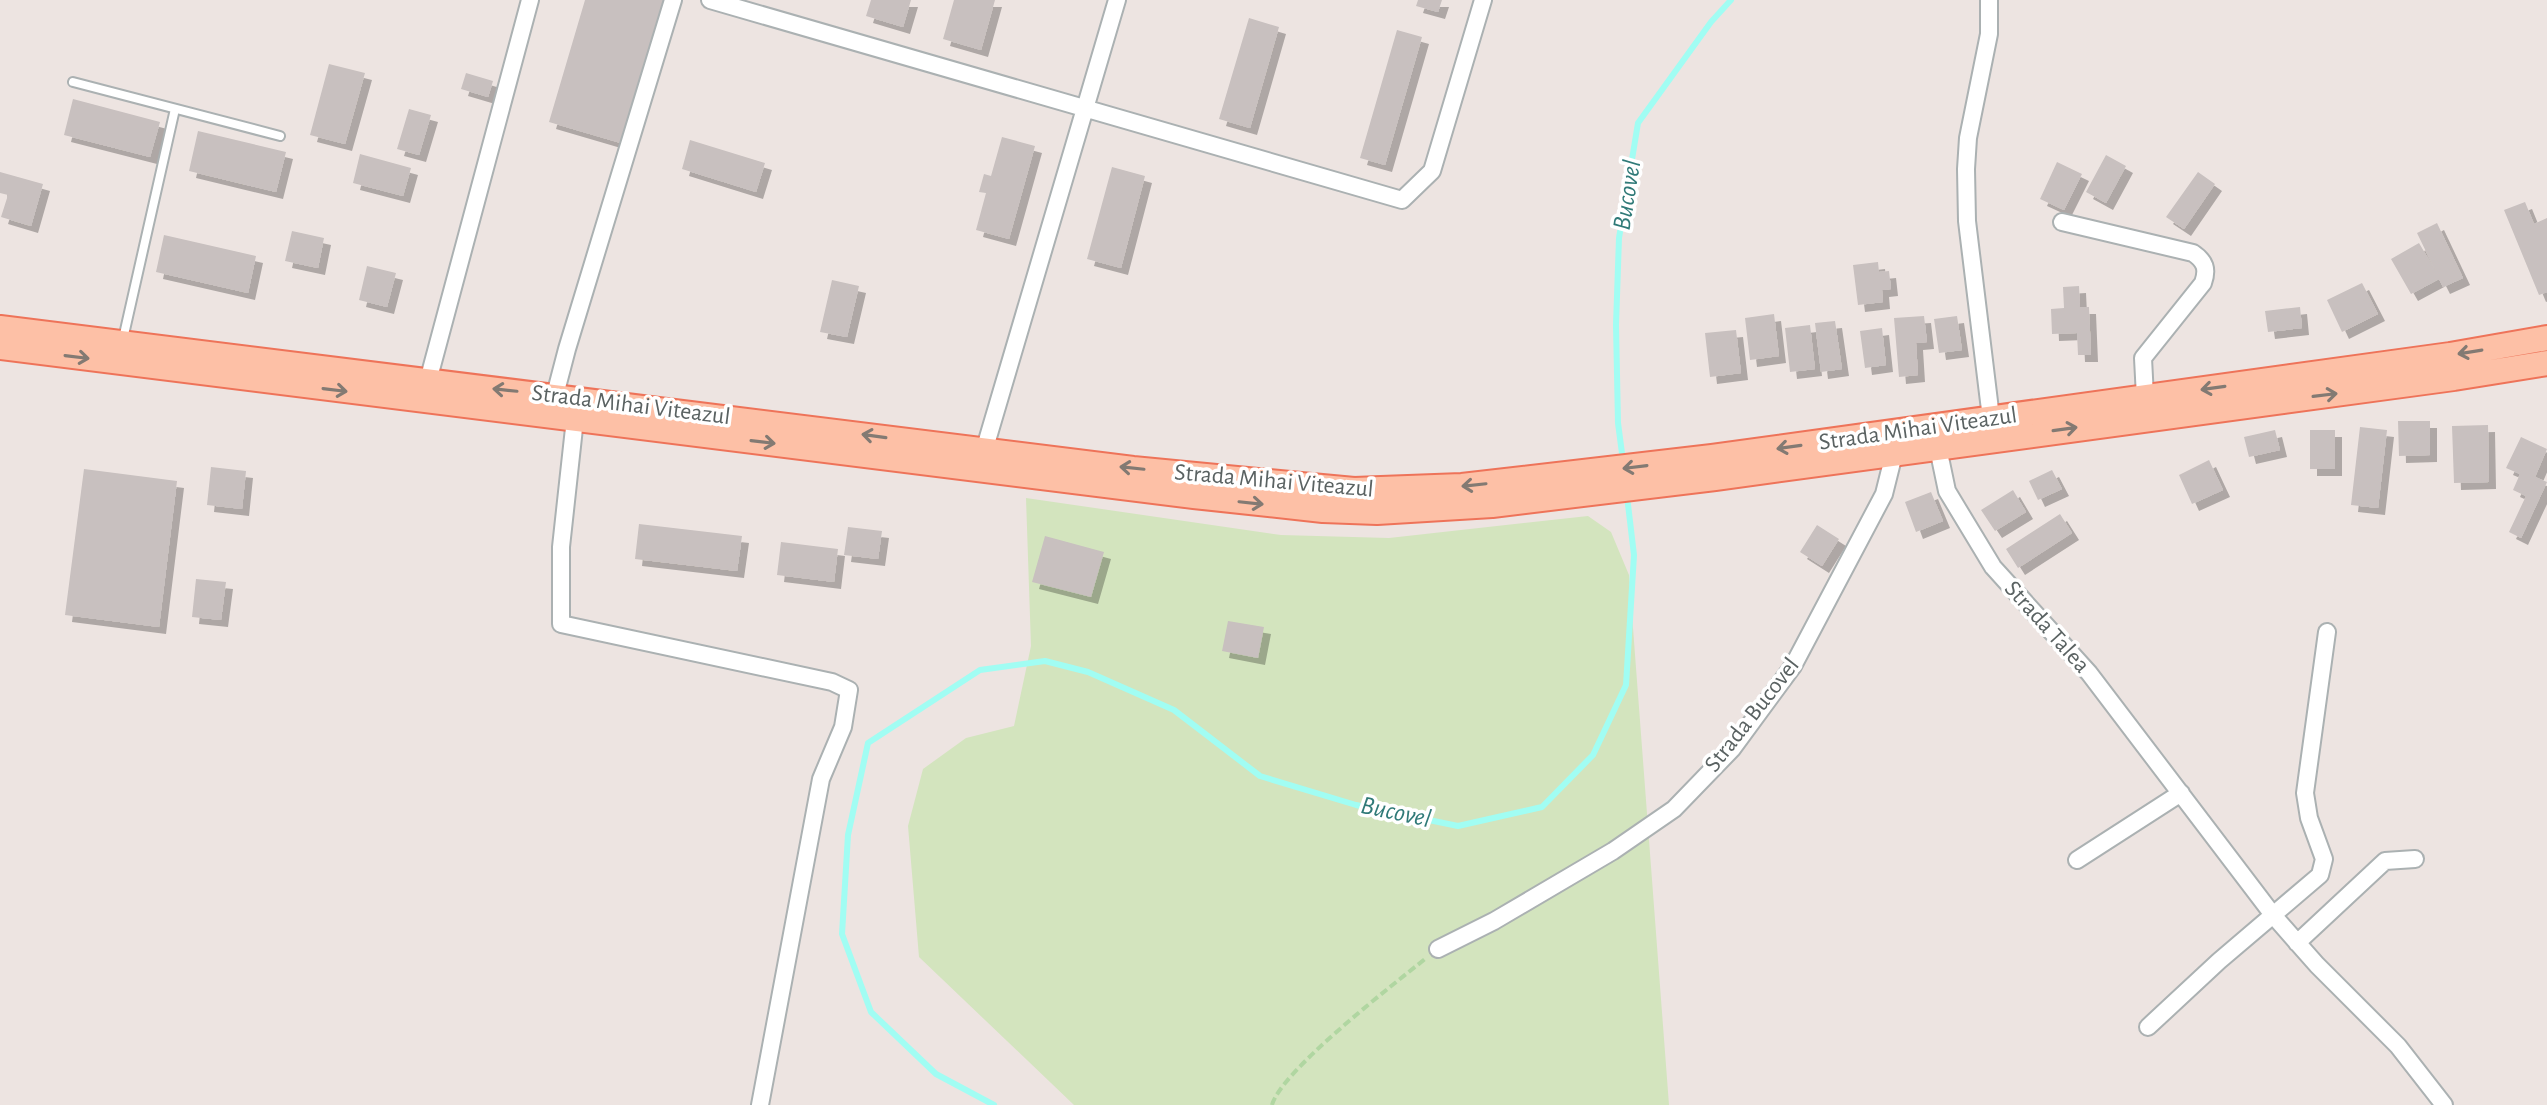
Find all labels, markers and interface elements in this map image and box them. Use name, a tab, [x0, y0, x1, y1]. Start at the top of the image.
water label: Bucovel	[1609, 158, 1645, 232]
one-way arrow	[2458, 345, 2484, 360]
one-way arrow	[64, 350, 89, 365]
street label: Strada Mihai Viteazul	[530, 381, 732, 429]
one-way arrow	[2201, 381, 2226, 396]
one-way arrow	[321, 382, 348, 397]
one-way arrow	[492, 382, 518, 397]
one-way arrow	[2312, 387, 2337, 402]
street label: Strada Mihai Viteazul	[1817, 403, 2019, 455]
one-way arrow	[2051, 422, 2078, 437]
one-way arrow	[862, 428, 887, 443]
one-way arrow	[749, 435, 776, 450]
one-way arrow	[1777, 440, 1802, 455]
street label: Strada Mihai Viteazul	[1173, 460, 1375, 502]
one-way arrow	[1623, 460, 1648, 475]
one-way arrow	[1119, 461, 1146, 476]
one-way arrow	[1461, 477, 1488, 492]
one-way arrow	[1237, 495, 1264, 510]
street label: Strada Talea	[2000, 576, 2094, 678]
street label: Strada Bucovel	[1700, 653, 1804, 777]
water label: Bucovel	[1359, 792, 1433, 832]

